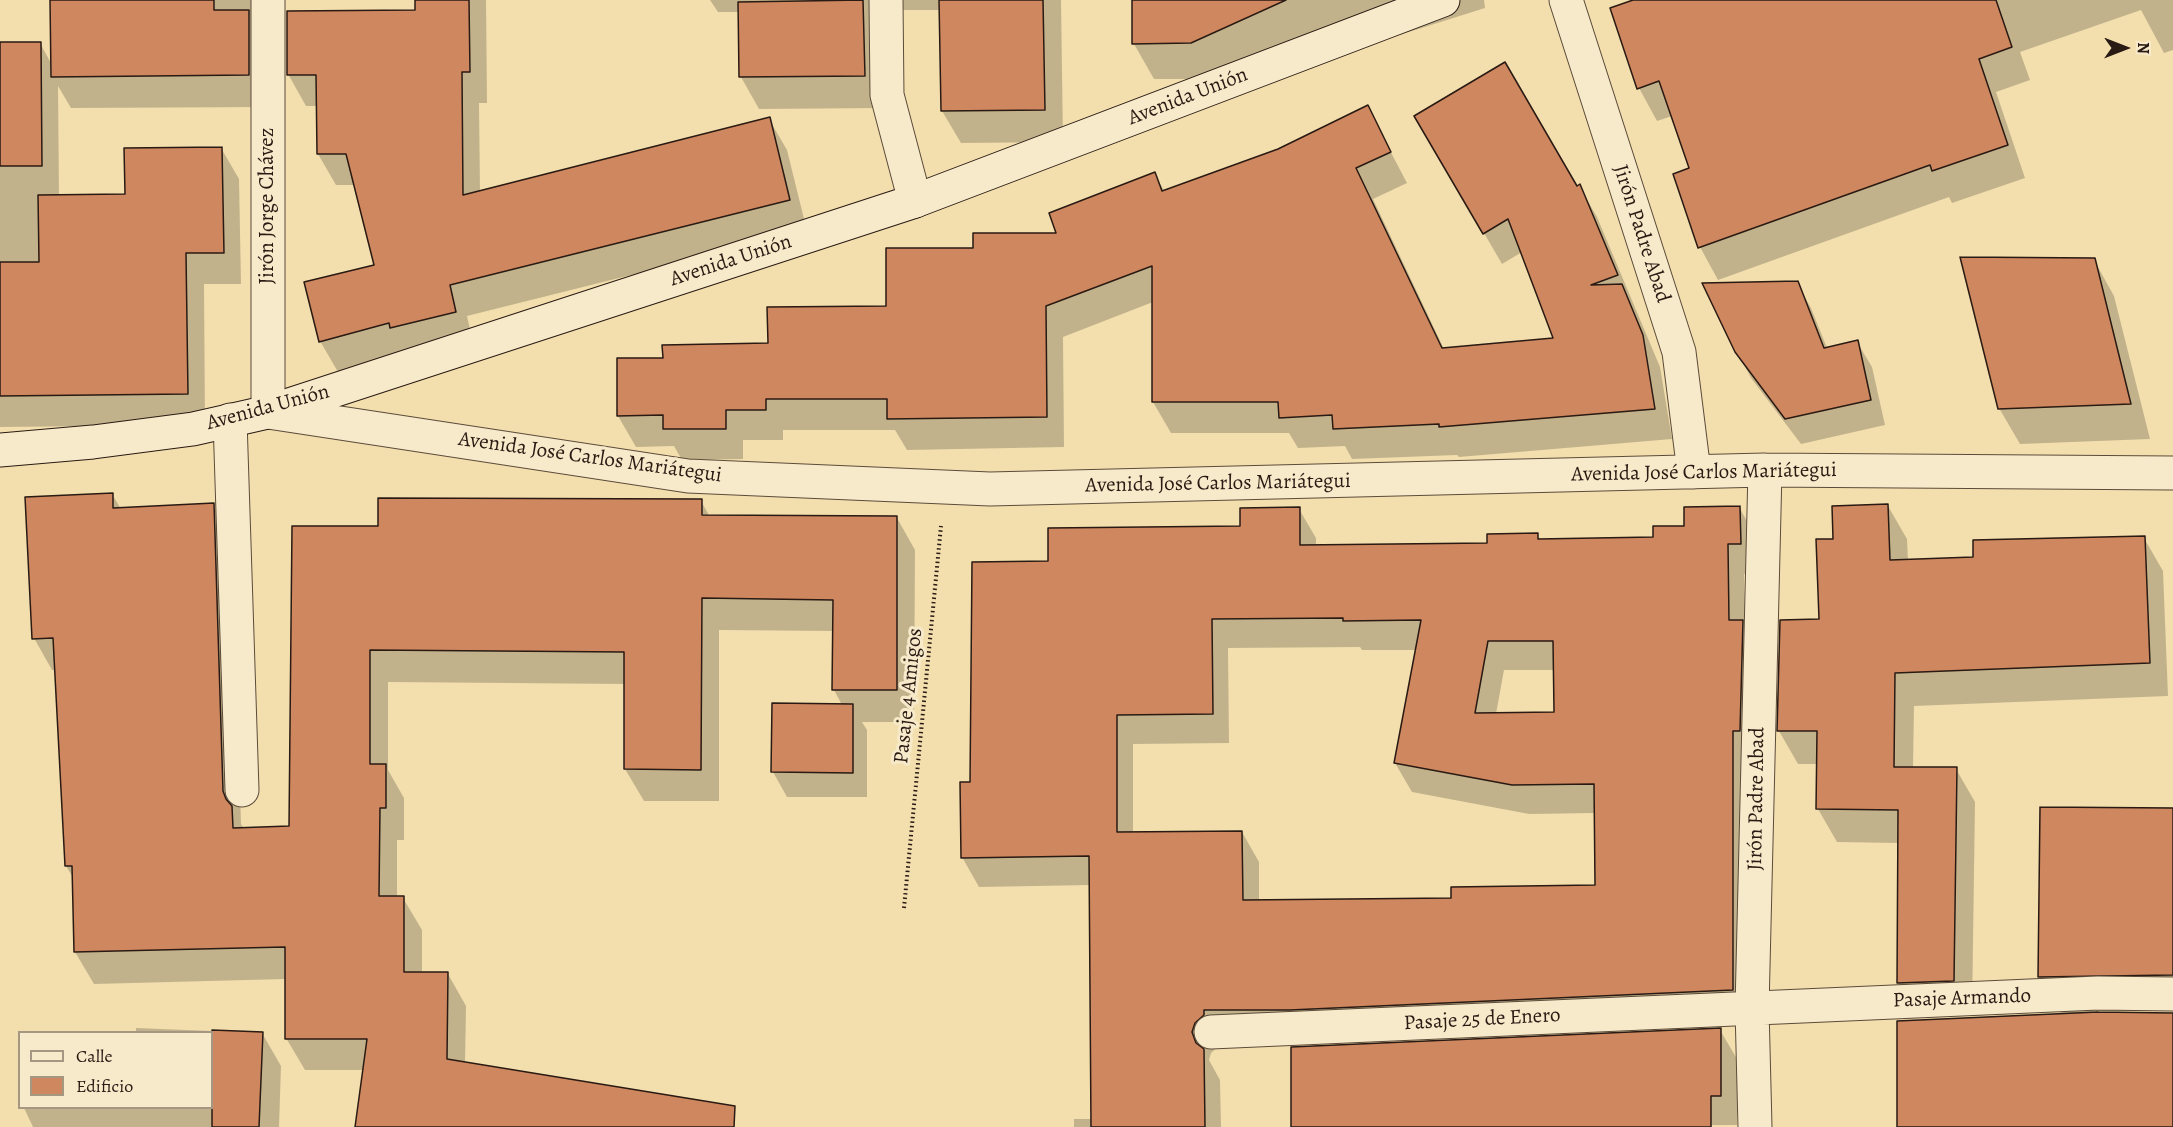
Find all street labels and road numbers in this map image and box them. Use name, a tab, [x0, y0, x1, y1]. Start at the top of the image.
street label: Avenida Unión	[1125, 63, 1251, 131]
street label: Jirón Jorge Chávez	[255, 128, 281, 284]
street label: Jirón Padre Abad	[1607, 162, 1675, 306]
street label: Avenida Unión	[667, 230, 795, 292]
street label: Avenida Unión	[204, 379, 332, 437]
street label: Avenida José Carlos Mariátegui	[457, 427, 723, 489]
street label: Avenida José Carlos Mariátegui	[1571, 458, 1837, 488]
street label: Avenida José Carlos Mariátegui	[1085, 469, 1351, 499]
street label: Pasaje 4 Amigos	[889, 627, 929, 765]
street label: Jirón Padre Abad	[1743, 727, 1771, 871]
street label: Pasaje Armando	[1892, 984, 2032, 1014]
street label: Pasaje 25 de Enero	[1403, 1003, 1561, 1037]

